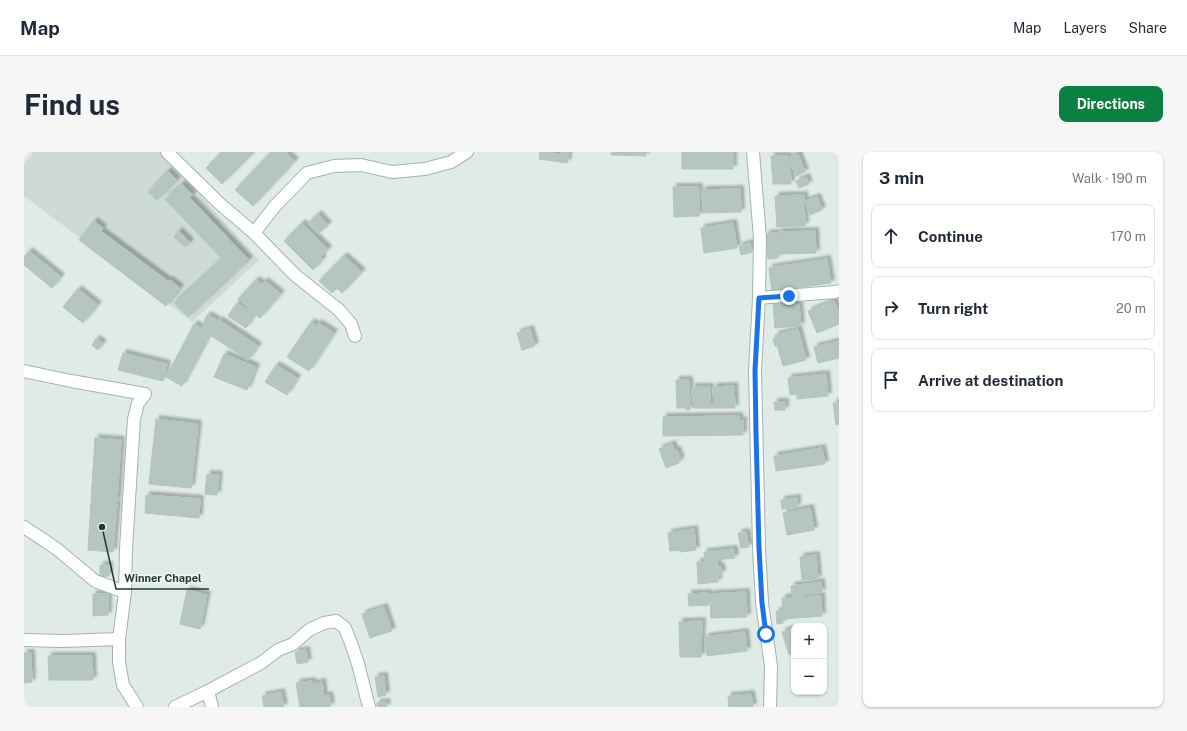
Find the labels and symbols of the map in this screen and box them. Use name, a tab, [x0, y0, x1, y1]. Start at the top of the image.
route end	[780, 287, 798, 305]
callout: Winner Chapel	[116, 566, 209, 589]
text: Winner Chapel	[124, 572, 202, 584]
route start	[757, 625, 775, 643]

